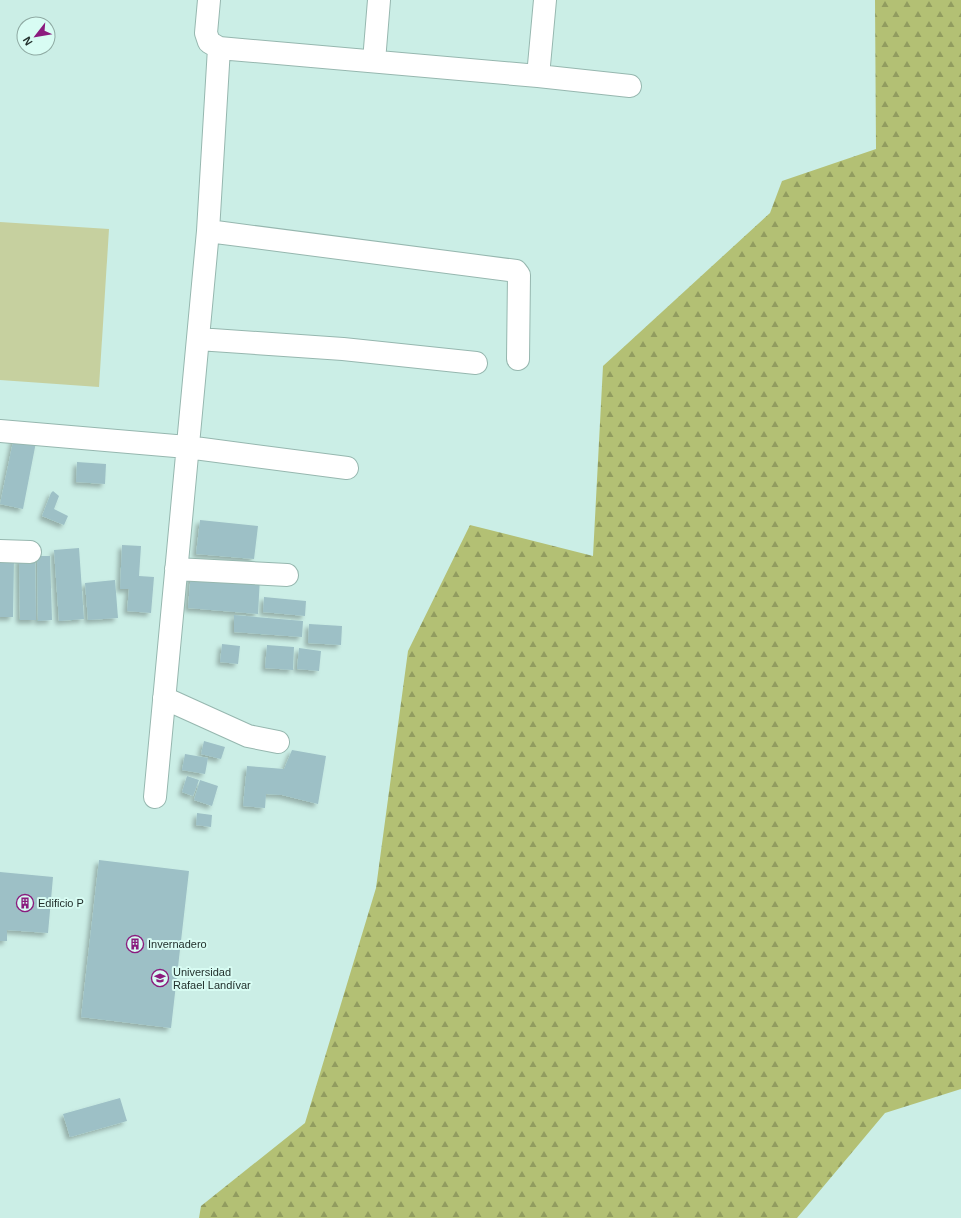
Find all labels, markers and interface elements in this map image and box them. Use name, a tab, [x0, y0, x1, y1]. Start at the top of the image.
north arrow	[16, 16, 56, 56]
text: N	[20, 35, 35, 48]
building icon: Edificio P	[15, 893, 35, 913]
place label: Edificio P	[38, 897, 84, 909]
building icon: Invernadero	[125, 934, 145, 954]
place label: Invernadero	[148, 938, 207, 950]
place label: Universidad Rafael Landívar	[173, 966, 251, 991]
school or university icon: Universidad Rafael Landívar	[150, 968, 170, 988]

